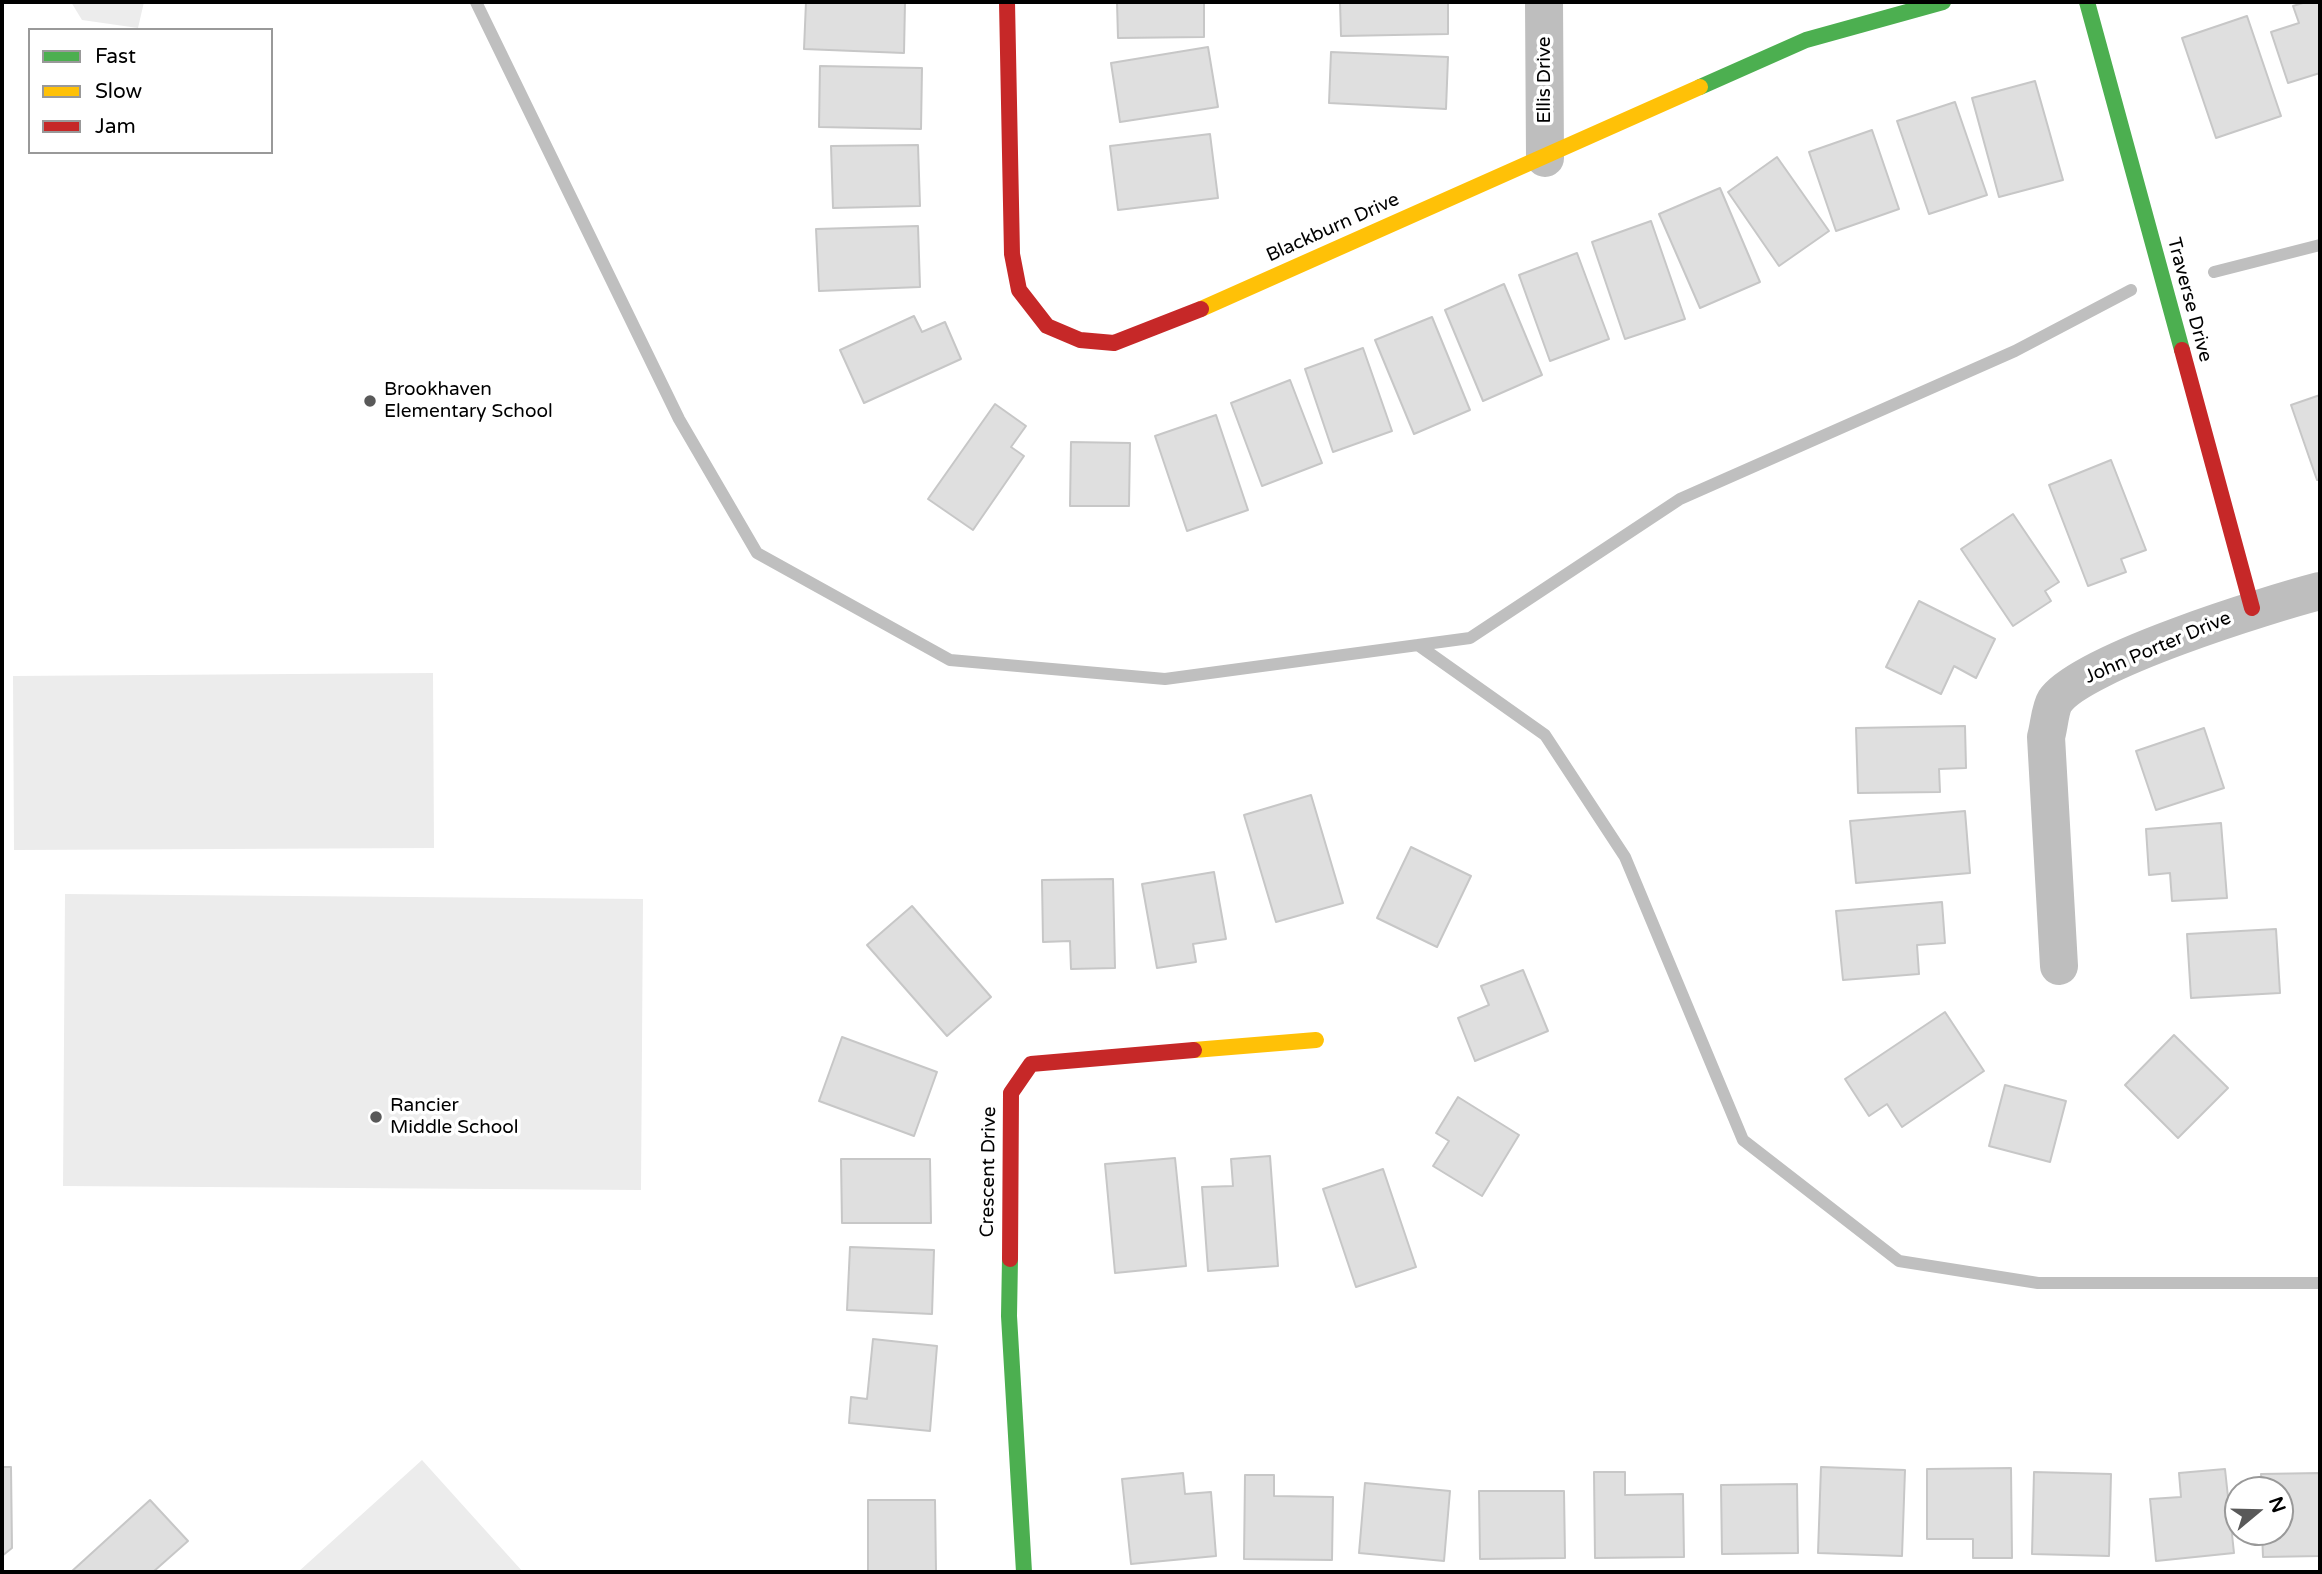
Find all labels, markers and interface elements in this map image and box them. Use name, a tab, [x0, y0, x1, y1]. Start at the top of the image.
legend	[28, 28, 273, 154]
street label: Ellis Drive	[1534, 36, 1556, 124]
text: Fast	[95, 44, 136, 69]
text: Slow	[95, 79, 142, 104]
text: Jam	[95, 114, 136, 139]
street label: Blackburn Drive	[1263, 188, 1403, 268]
street label: Traverse Drive	[2161, 235, 2217, 365]
place label: Brookhaven Elementary School	[384, 379, 553, 423]
marker: Brookhaven Elementary School	[362, 393, 378, 409]
street label: John Porter Drive	[2081, 607, 2235, 689]
place label: Rancier Middle School	[390, 1095, 519, 1139]
street label: Crescent Drive	[976, 1106, 1002, 1238]
marker: Rancier Middle School	[368, 1109, 384, 1125]
north arrow	[2224, 1476, 2294, 1546]
text: N	[2264, 1494, 2290, 1516]

